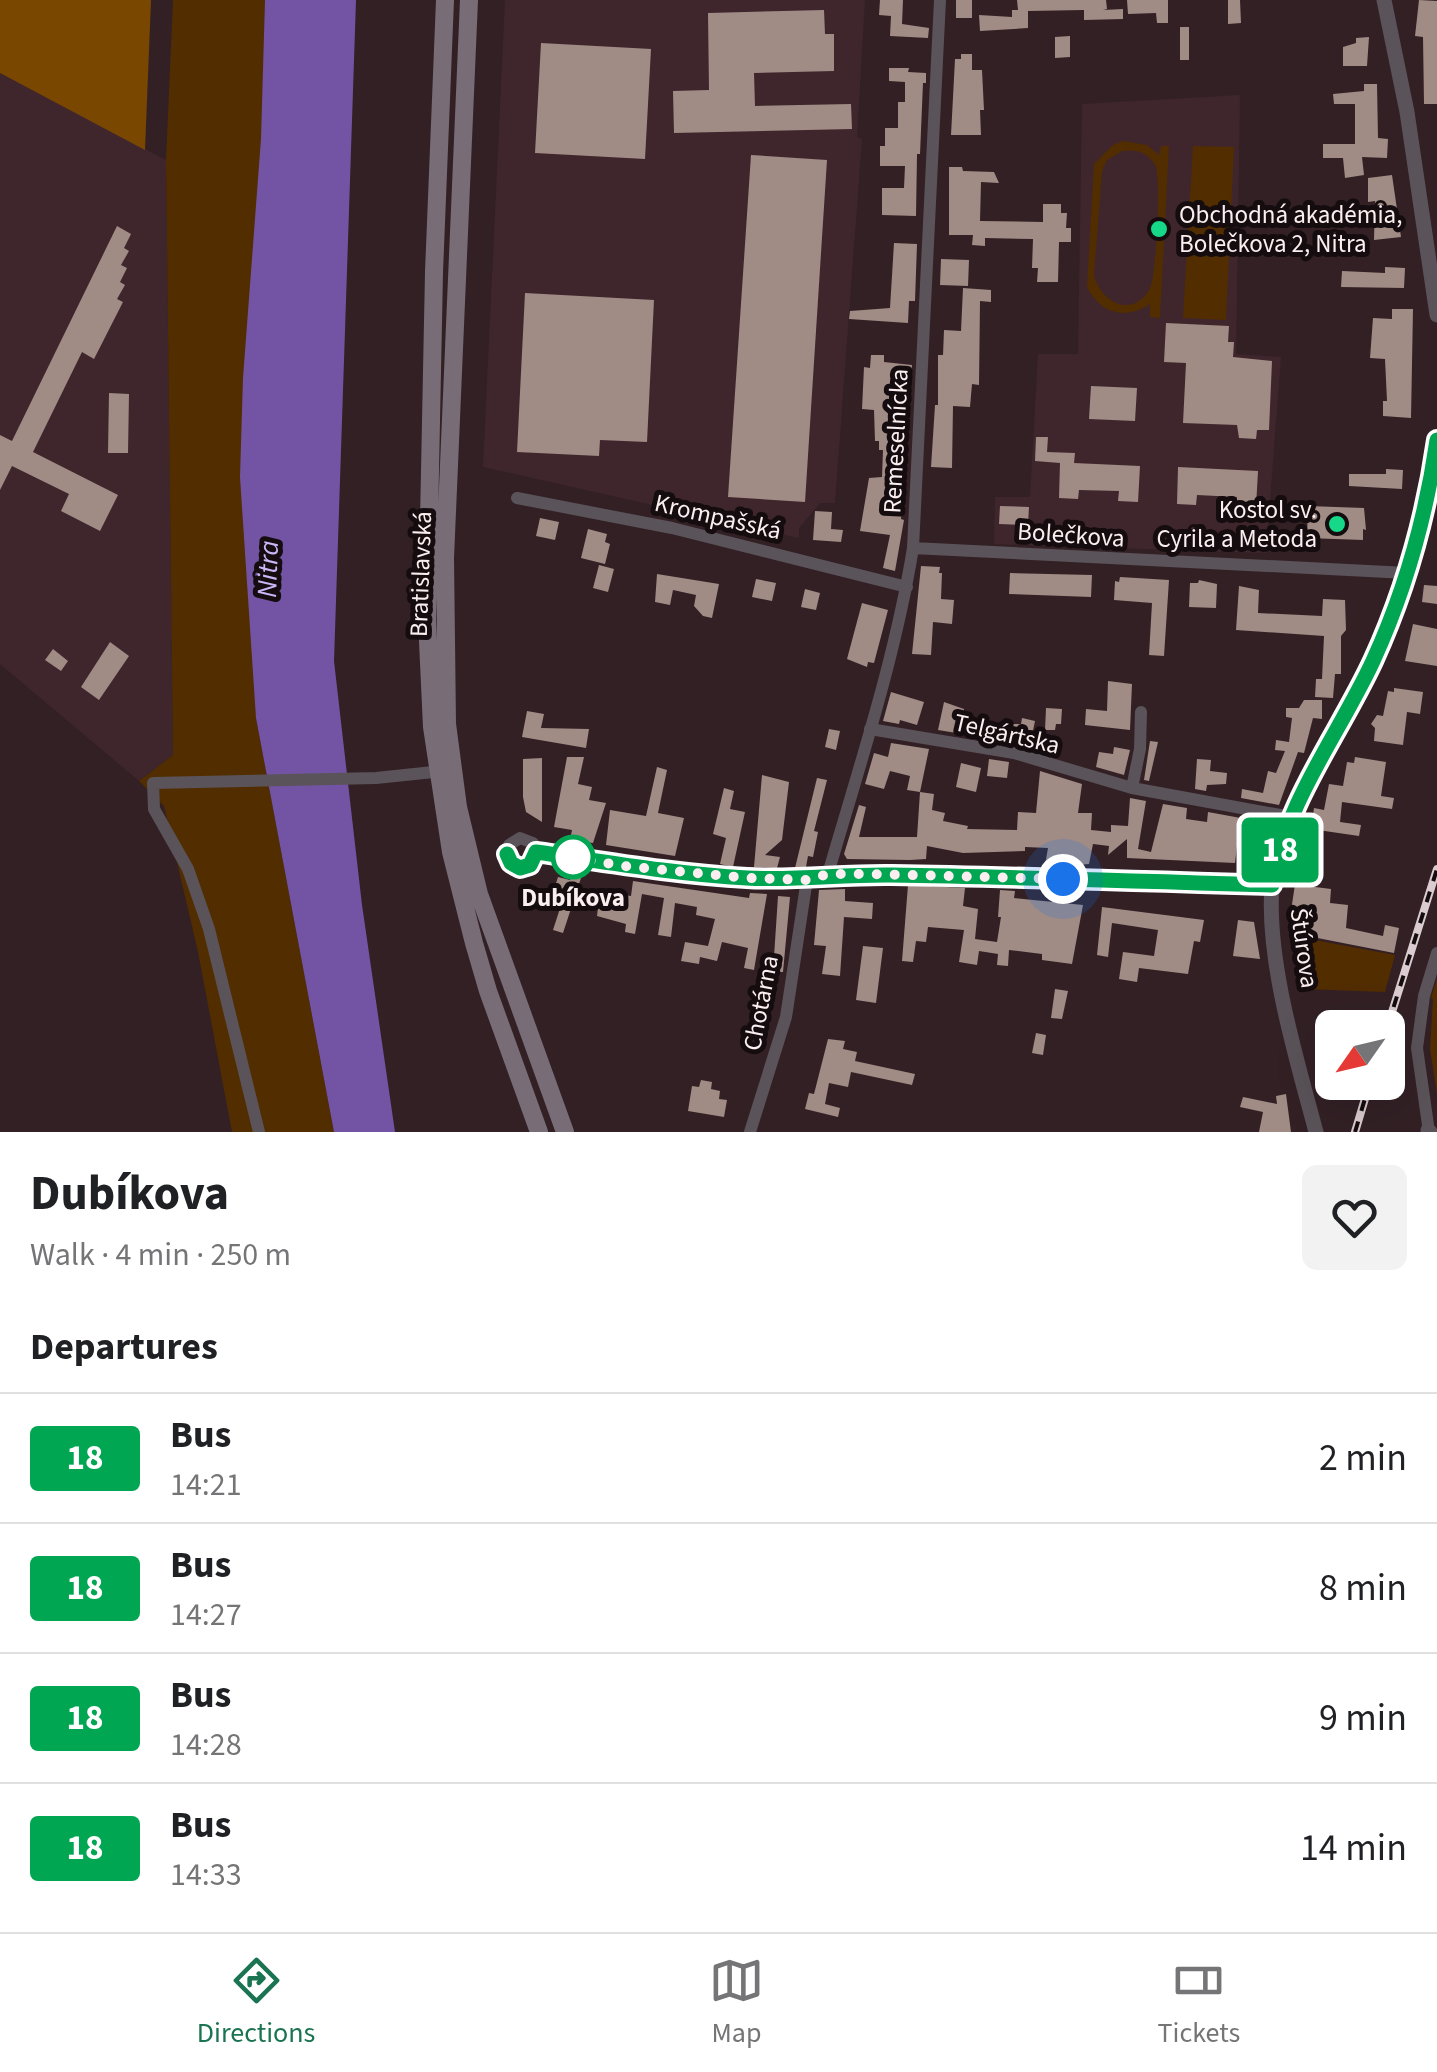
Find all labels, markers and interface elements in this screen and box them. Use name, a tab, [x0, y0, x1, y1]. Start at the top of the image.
place label: Obchodná akadémia, Bolečkova 2, Nitra	[1179, 197, 1402, 262]
marker: Obchodná akadémia, Bolečkova 2, Nitra	[1148, 218, 1170, 240]
street label: Remeselnícka	[874, 368, 918, 514]
street label: Krompašská	[651, 485, 785, 549]
place label: Kostol sv. Cyrila a Metoda	[1157, 492, 1317, 557]
street label: Bratislavská	[401, 510, 441, 638]
street label: Bolečkova	[1016, 513, 1126, 557]
marker: Kostol sv. Cyrila a Metoda	[1326, 513, 1348, 535]
water label: Nitra	[247, 540, 289, 598]
street label: Telgártska	[951, 704, 1063, 764]
line badge: 18	[1235, 818, 1325, 882]
text: 18	[1262, 825, 1298, 875]
marker: Dubíkova	[552, 836, 594, 878]
your location	[1038, 854, 1088, 904]
place label: Dubíkova	[521, 880, 625, 916]
street label: Štúrova	[1281, 906, 1327, 990]
street label: Chotárna	[734, 952, 788, 1054]
north arrow	[1315, 1010, 1405, 1100]
map controls	[1315, 1010, 1405, 1100]
text: Dubíkova	[30, 1160, 229, 1228]
button: heart	[1302, 1165, 1407, 1270]
text: Walk · 4 min · 250 m	[30, 1232, 291, 1278]
text: Departures	[30, 1320, 218, 1374]
text: Bus	[170, 1408, 231, 1462]
text: 2 min	[1319, 1431, 1407, 1485]
text: 18	[67, 1433, 103, 1483]
text: 14:21	[170, 1462, 242, 1508]
text: Bus	[170, 1538, 231, 1592]
text: 8 min	[1319, 1561, 1407, 1615]
text: 18	[67, 1563, 103, 1613]
text: 14:27	[170, 1592, 242, 1638]
text: Bus	[170, 1668, 231, 1722]
text: 9 min	[1319, 1691, 1407, 1745]
text: 18	[67, 1693, 103, 1743]
text: 14:28	[170, 1722, 242, 1768]
text: Bus	[170, 1798, 231, 1852]
text: 14 min	[1300, 1821, 1407, 1875]
text: 18	[67, 1823, 103, 1873]
text: 14:33	[170, 1852, 242, 1898]
tab: Directions	[197, 1953, 315, 2053]
tab: Map	[709, 1953, 764, 2053]
tab: Tickets	[1158, 1953, 1240, 2053]

